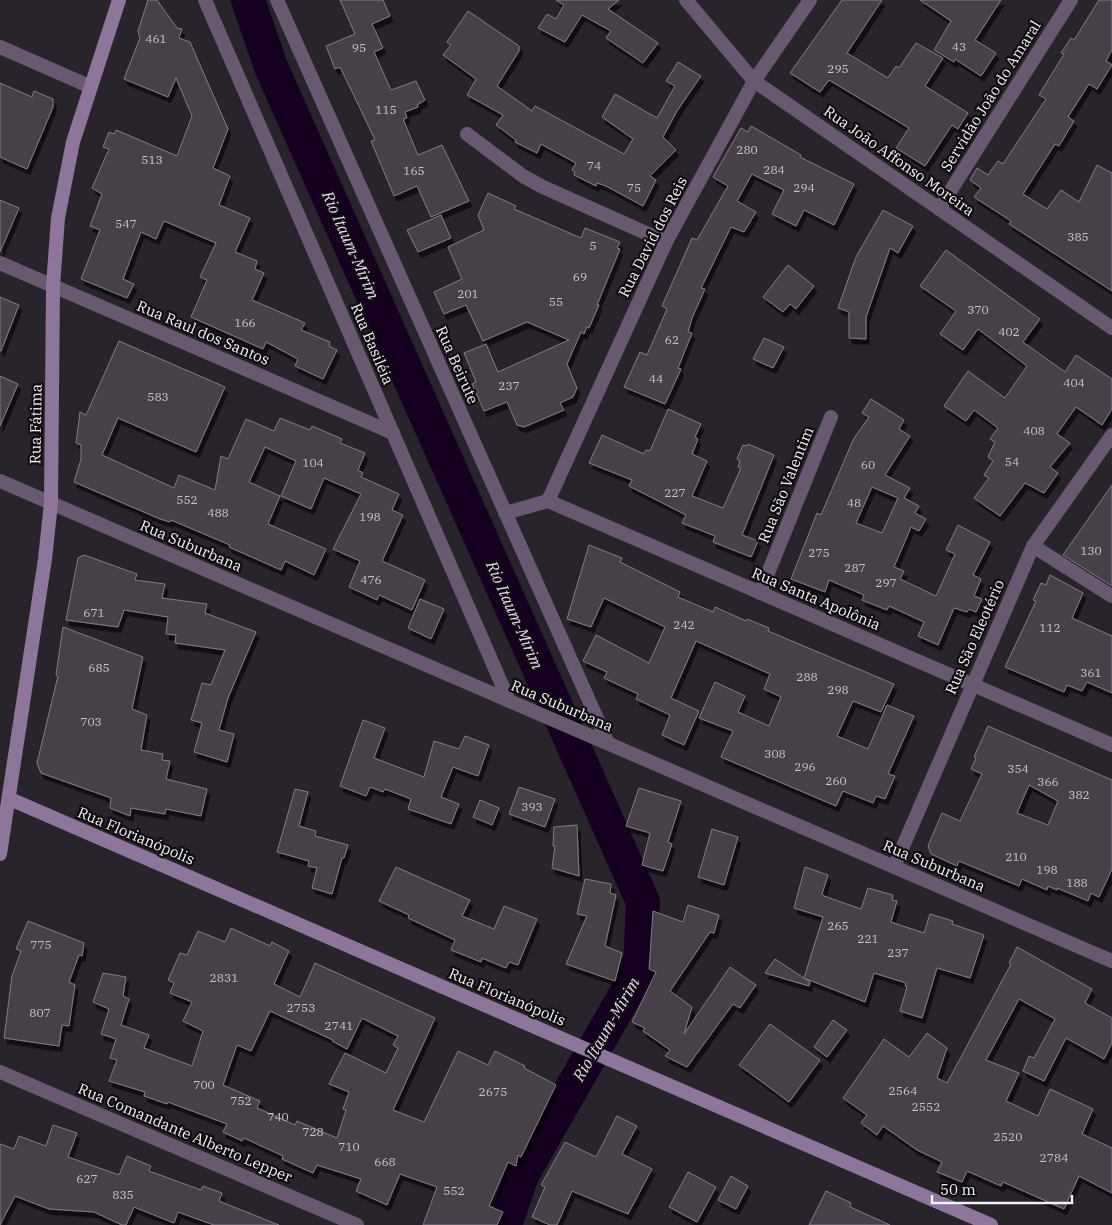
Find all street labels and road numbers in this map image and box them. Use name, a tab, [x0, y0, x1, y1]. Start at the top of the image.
street label: Servidão João do Amaral	[936, 17, 1045, 175]
street label: Rua João Affonso Moreira	[820, 101, 978, 220]
street label: Rua David dos Reis	[614, 173, 691, 300]
street label: Rua Raul dos Santos	[134, 296, 272, 369]
street label: Rua Basiléia	[347, 300, 398, 387]
street label: Rua Beirute	[432, 323, 483, 407]
street label: Rua Fátima	[25, 384, 46, 464]
street label: Rua São Valentim	[754, 424, 817, 546]
street label: Rua Suburbana	[137, 515, 245, 576]
street label: Rua Santa Apolônia	[749, 563, 883, 634]
street label: Rua São Eleotério	[941, 576, 1008, 697]
street label: Rua Suburbana	[508, 675, 616, 736]
street label: Rua Florianópolis	[75, 802, 198, 869]
street label: Rua Suburbana	[880, 835, 988, 896]
street label: Rua Florianópolis	[446, 963, 569, 1030]
street label: Rua Comandante Alberto Lepper	[75, 1079, 295, 1187]

